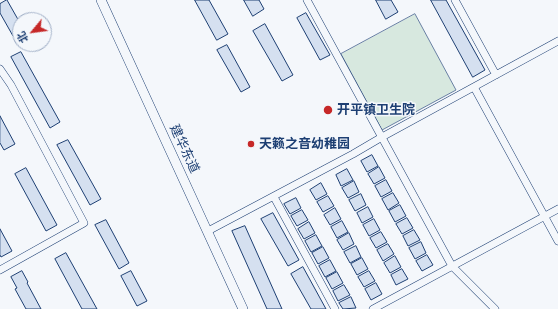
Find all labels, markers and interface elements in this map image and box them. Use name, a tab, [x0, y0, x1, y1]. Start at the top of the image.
north arrow	[12, 12, 52, 52]
text: 北	[13, 29, 31, 46]
place label: 开平镇卫生院	[337, 102, 415, 118]
marker: 开平镇卫生院	[322, 104, 334, 116]
street label: 建华东道	[166, 122, 202, 176]
place label: 天籁之音幼稚园	[259, 136, 350, 152]
marker: 天籁之音幼稚园	[246, 139, 256, 149]

